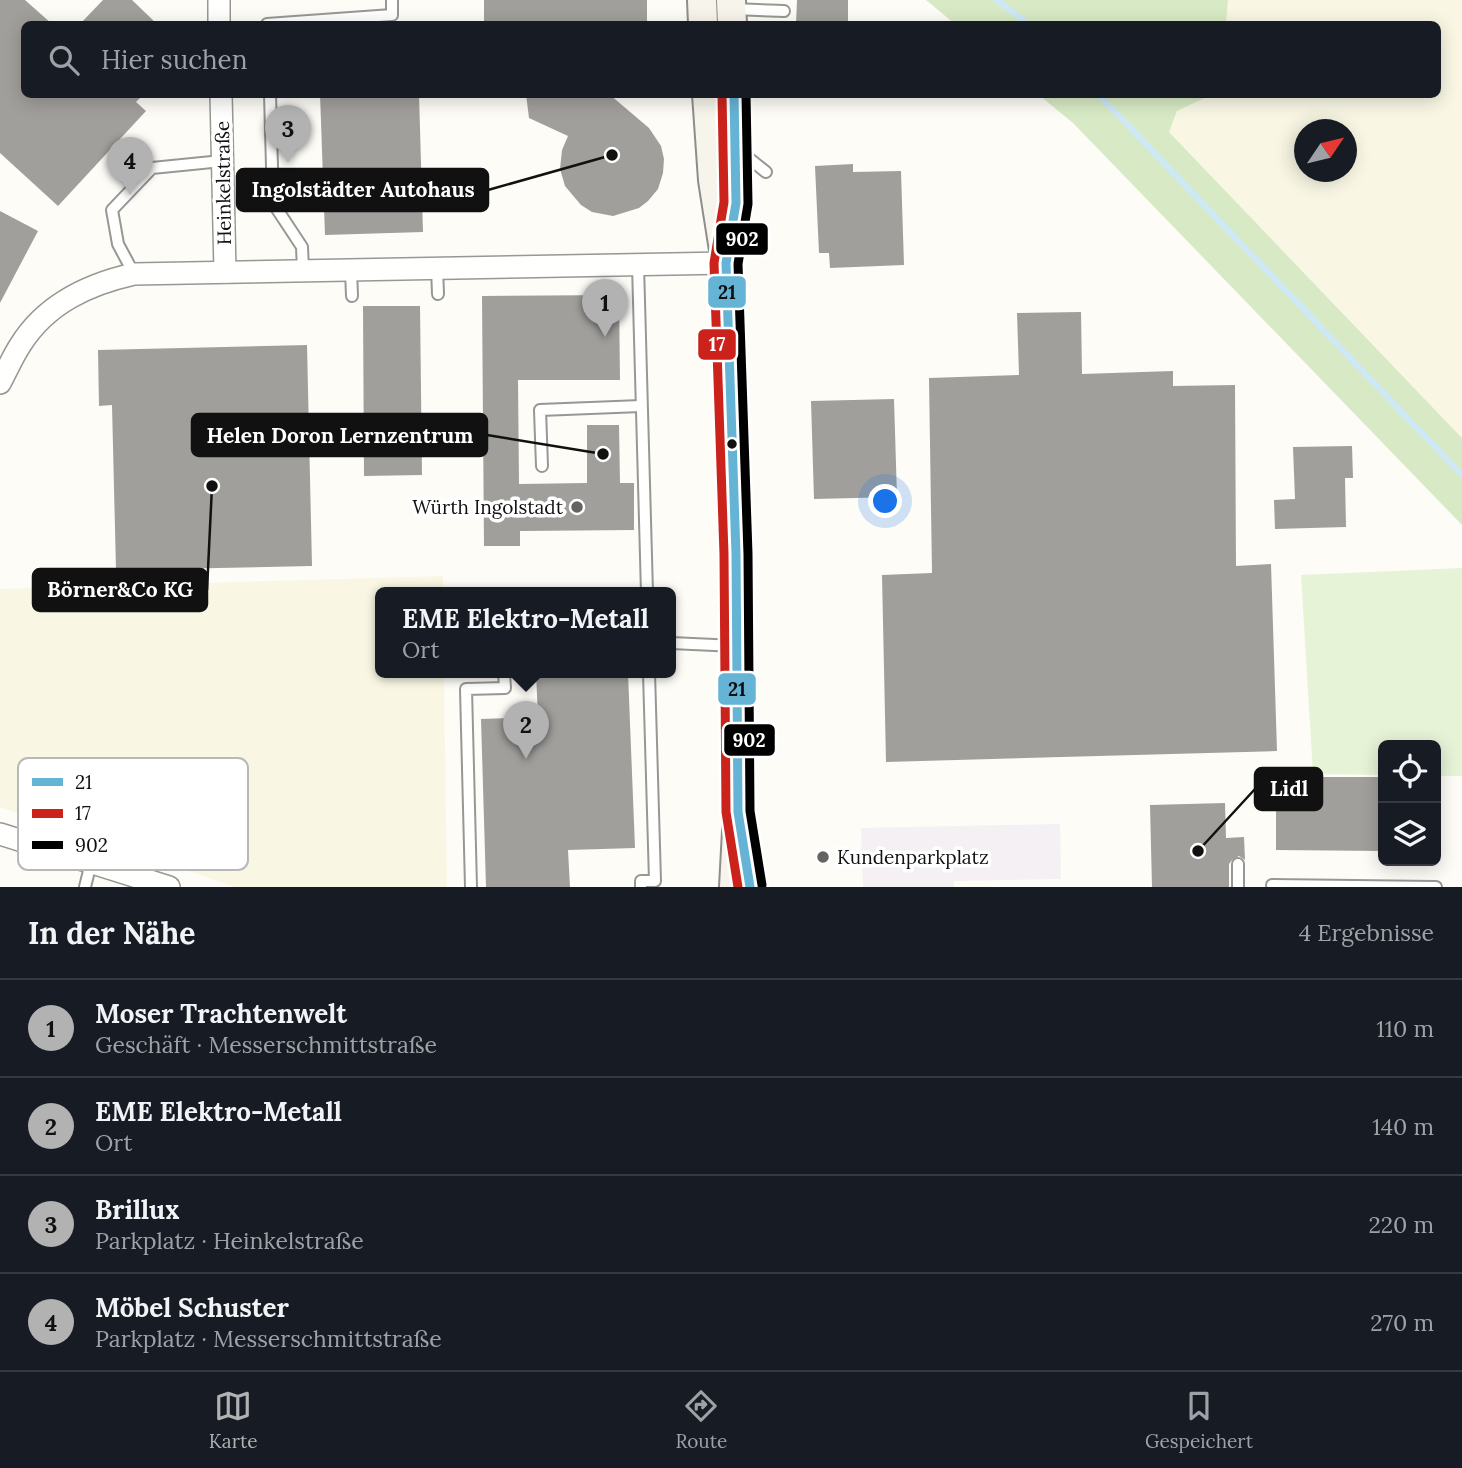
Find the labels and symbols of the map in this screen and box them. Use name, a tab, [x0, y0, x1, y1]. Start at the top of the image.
pin: 3	[265, 105, 311, 163]
north arrow	[1294, 119, 1357, 182]
street label: Heinkelstraße	[210, 121, 236, 245]
pin: 4	[107, 137, 153, 195]
callout: Ingolstädter Autohaus	[237, 169, 488, 211]
text: Ingolstädter Autohaus	[251, 176, 475, 203]
line badge: 902	[715, 222, 769, 256]
text: 902	[725, 227, 759, 251]
line badge: 21	[707, 275, 747, 309]
pin: 1	[582, 279, 628, 337]
text: 21	[718, 280, 736, 304]
line badge: 17	[697, 328, 737, 361]
text: 17	[709, 332, 725, 356]
callout: Helen Doron Lernzentrum	[192, 414, 487, 456]
text: Helen Doron Lernzentrum	[207, 422, 473, 449]
unlabelled marker	[725, 437, 739, 451]
your location	[868, 484, 902, 518]
place label: Würth Ingolstadt	[412, 495, 564, 519]
marker: Würth Ingolstadt	[569, 499, 585, 515]
callout: Börner&Co KG	[33, 569, 207, 611]
text: Börner&Co KG	[47, 576, 193, 603]
line badge: 21	[717, 672, 757, 706]
text: 21	[728, 677, 746, 701]
pin: 2	[503, 701, 549, 759]
line badge: 902	[723, 723, 776, 757]
text: 902	[732, 728, 766, 752]
legend	[18, 758, 248, 870]
callout: Lidl	[1255, 768, 1322, 810]
text: 21	[75, 770, 92, 794]
text: Lidl	[1270, 775, 1309, 802]
text: 17	[75, 801, 91, 825]
text: 902	[75, 833, 108, 857]
place label: Kundenparkplatz	[837, 845, 989, 869]
marker: Kundenparkplatz	[815, 849, 831, 865]

